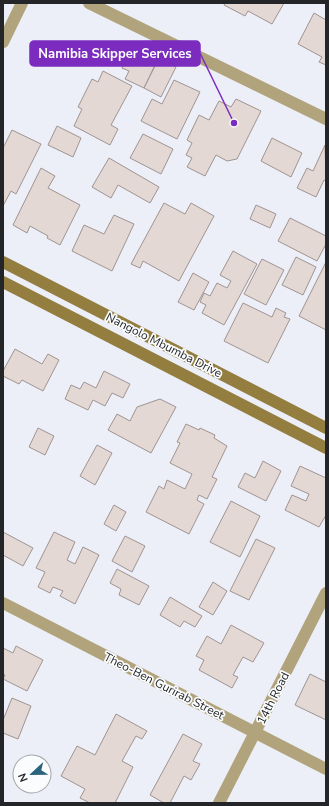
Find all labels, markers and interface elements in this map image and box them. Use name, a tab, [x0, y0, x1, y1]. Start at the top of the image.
callout: Namibia Skipper Services	[30, 41, 200, 66]
text: Namibia Skipper Services	[38, 45, 192, 63]
street label: Nangolo Mbumba Drive	[103, 309, 225, 381]
street label: Theo-Ben Gurirab Street	[101, 649, 227, 724]
street label: 14th Road	[253, 669, 293, 727]
north arrow	[12, 754, 52, 794]
text: N	[15, 771, 32, 784]

